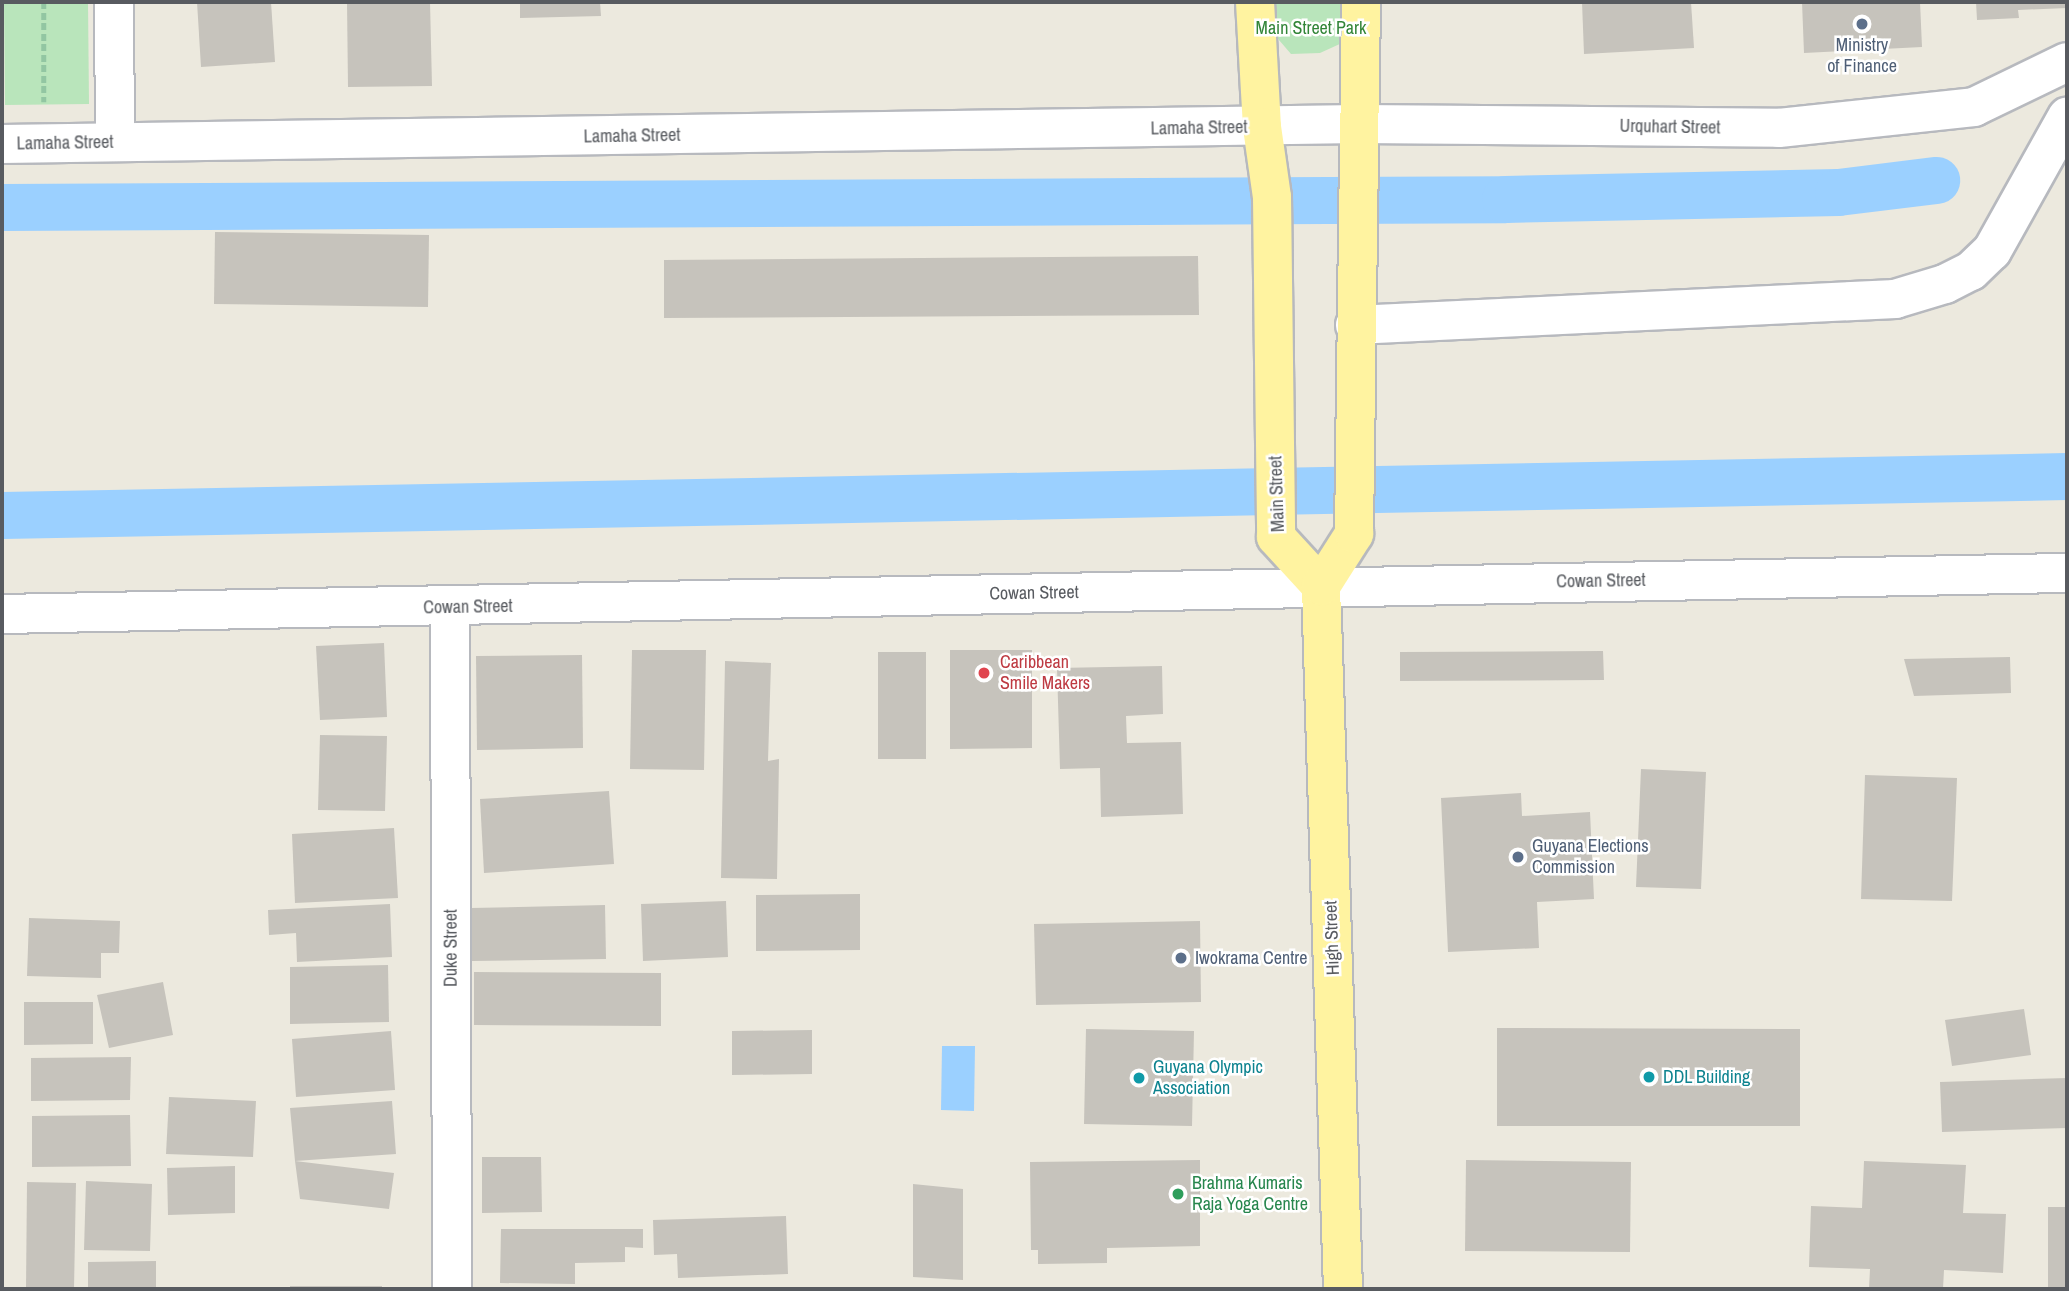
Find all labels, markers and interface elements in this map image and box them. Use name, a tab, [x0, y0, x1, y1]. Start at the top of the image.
marker: Ministry of Finance	[1854, 16, 1870, 32]
park label: Main Street Park	[1256, 17, 1366, 39]
place label: Ministry of Finance	[1827, 35, 1897, 78]
street label: Urquhart Street	[1619, 115, 1721, 139]
street label: Lamaha Street	[1150, 116, 1248, 140]
street label: Lamaha Street	[583, 124, 681, 148]
street label: Lamaha Street	[16, 131, 114, 155]
street label: Main Street	[1265, 455, 1289, 533]
street label: Cowan Street	[1556, 569, 1646, 593]
street label: Cowan Street	[989, 581, 1079, 605]
street label: Cowan Street	[423, 595, 513, 619]
place label: Caribbean Smile Makers	[1000, 652, 1090, 694]
marker: Caribbean Smile Makers	[974, 663, 994, 683]
place label: Guyana Elections Commission	[1532, 836, 1649, 878]
marker: Guyana Elections Commission	[1510, 849, 1526, 865]
street label: High Street	[1320, 900, 1344, 976]
street label: Duke Street	[440, 909, 462, 987]
place label: Iwokrama Centre	[1195, 947, 1307, 969]
marker: Iwokrama Centre	[1173, 950, 1189, 966]
place label: Guyana Olympic Association	[1153, 1057, 1263, 1100]
place label: DDL Building	[1663, 1066, 1751, 1088]
marker: DDL Building	[1641, 1069, 1657, 1085]
marker: Guyana Olympic Association	[1131, 1070, 1147, 1086]
place label: Brahma Kumaris Raja Yoga Centre	[1192, 1173, 1308, 1216]
marker: Brahma Kumaris Raja Yoga Centre	[1170, 1186, 1186, 1202]

